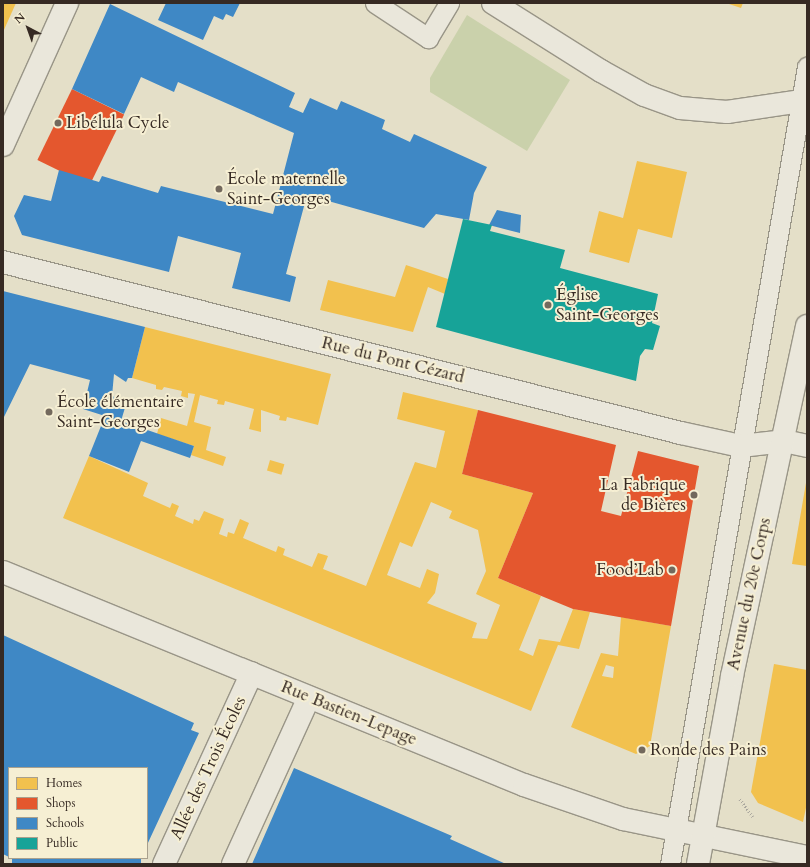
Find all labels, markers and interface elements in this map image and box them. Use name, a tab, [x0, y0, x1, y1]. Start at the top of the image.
north arrow	[8, 8, 48, 48]
text: N	[11, 10, 28, 27]
place label: Libélula Cycle	[66, 113, 170, 133]
marker: Libélula Cycle	[53, 118, 63, 128]
place label: École maternelle Saint-Georges	[227, 169, 346, 209]
marker: École maternelle Saint-Georges	[214, 184, 224, 194]
place label: Église Saint-Georges	[556, 285, 659, 325]
marker: Église Saint-Georges	[543, 300, 553, 310]
street label: Rue du Pont Cézard	[320, 332, 466, 388]
place label: École élémentaire Saint-Georges	[57, 392, 184, 432]
marker: École élémentaire Saint-Georges	[44, 407, 54, 417]
place label: La Fabrique de Bières	[601, 475, 686, 515]
marker: La Fabrique de Bières	[689, 490, 699, 500]
street label: Avenue du 20e Corps	[723, 516, 775, 672]
place label: Food’Lab	[596, 560, 664, 580]
marker: Food’Lab	[667, 565, 677, 575]
street label: Rue Bastien-Lepage	[278, 676, 420, 750]
street label: Allée des Trois Écoles	[166, 693, 250, 843]
place label: Ronde des Pains	[650, 740, 767, 760]
marker: Ronde des Pains	[637, 745, 647, 755]
legend	[8, 767, 148, 859]
text: Homes	[46, 775, 82, 791]
text: Shops	[46, 795, 75, 811]
text: Schools	[46, 815, 84, 831]
text: Public	[46, 835, 78, 851]

